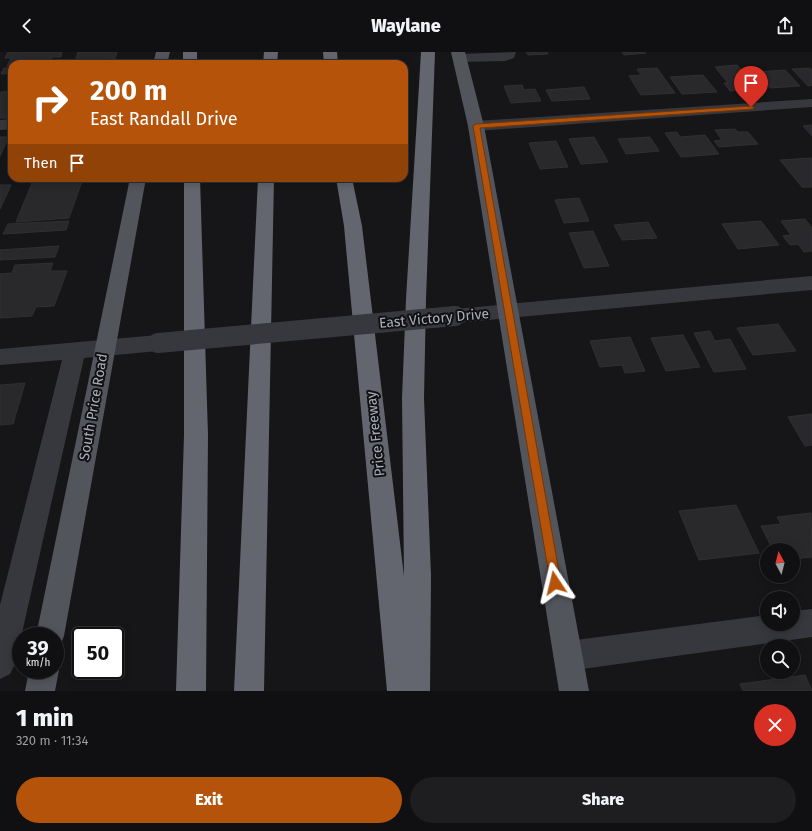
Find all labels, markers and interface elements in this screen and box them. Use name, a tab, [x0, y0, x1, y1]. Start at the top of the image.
icon: back	[16, 15, 38, 37]
text: Waylane	[371, 15, 441, 37]
icon: share	[774, 15, 796, 37]
pin	[734, 66, 768, 107]
icon: arrive	[740, 72, 762, 94]
text: 200 m	[90, 74, 168, 107]
icon: right	[24, 76, 76, 128]
text: East Randall Drive	[90, 108, 238, 130]
icon: arrive	[66, 152, 88, 174]
text: Then	[24, 154, 58, 172]
street label: East Victory Drive	[378, 305, 490, 332]
street label: South Price Road	[76, 352, 111, 462]
street label: Price Freeway	[363, 390, 388, 477]
north arrow	[760, 543, 800, 583]
map controls	[760, 543, 800, 679]
position arrow	[534, 562, 576, 604]
button: sound	[760, 591, 800, 631]
speed limit sign: 50	[72, 627, 124, 679]
text: 39	[27, 636, 49, 660]
button: search	[760, 639, 800, 679]
text: km/h	[26, 657, 50, 669]
text: 1 min	[16, 704, 74, 732]
button: close	[754, 704, 796, 746]
text: 320 m · 11:34	[16, 733, 88, 748]
button: Exit	[16, 777, 402, 823]
button: Share	[410, 777, 796, 823]

